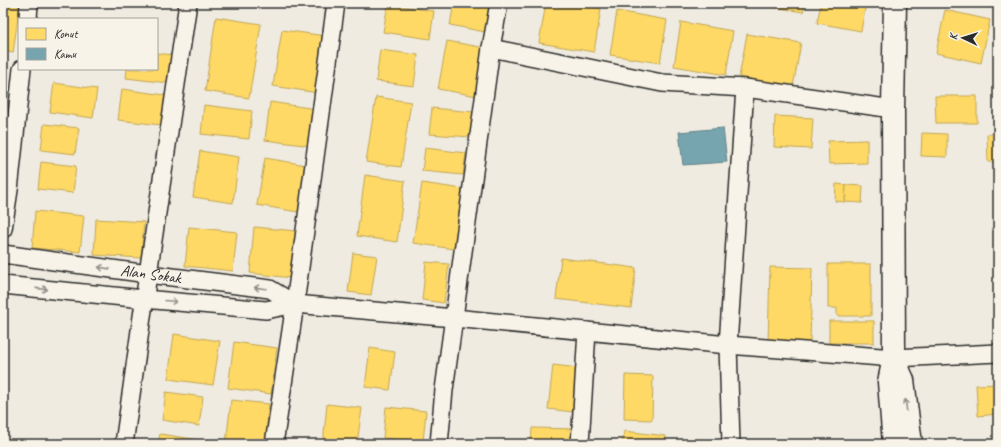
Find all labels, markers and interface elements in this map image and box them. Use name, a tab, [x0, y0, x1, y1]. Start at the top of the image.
legend	[18, 18, 158, 70]
north arrow	[943, 18, 983, 58]
text: Konut	[54, 26, 78, 42]
text: K	[946, 32, 960, 41]
text: Kamu	[54, 46, 77, 62]
street label: Alan Sokak	[119, 260, 183, 288]
one-way arrow	[97, 264, 110, 272]
one-way arrow	[254, 284, 267, 292]
one-way arrow	[35, 285, 48, 292]
one-way arrow	[164, 298, 177, 305]
one-way arrow	[902, 399, 910, 412]

